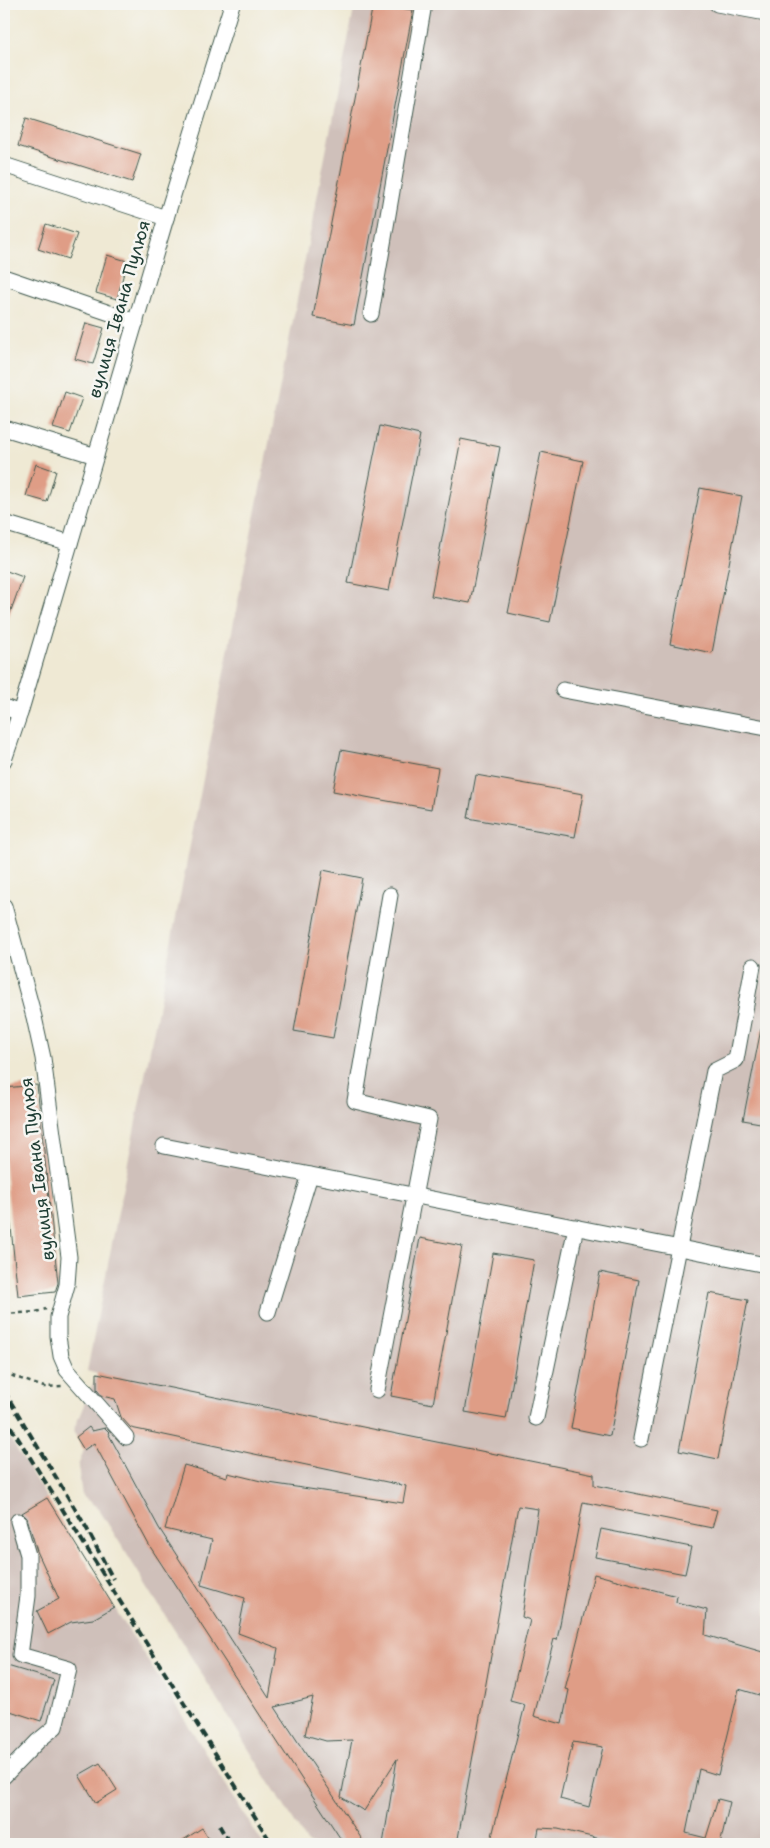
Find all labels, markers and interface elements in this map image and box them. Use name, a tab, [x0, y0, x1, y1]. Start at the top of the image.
street label: вулиця Івана Пулюя	[82, 217, 156, 401]
street label: вулиця Івана Пулюя	[14, 1076, 60, 1262]

